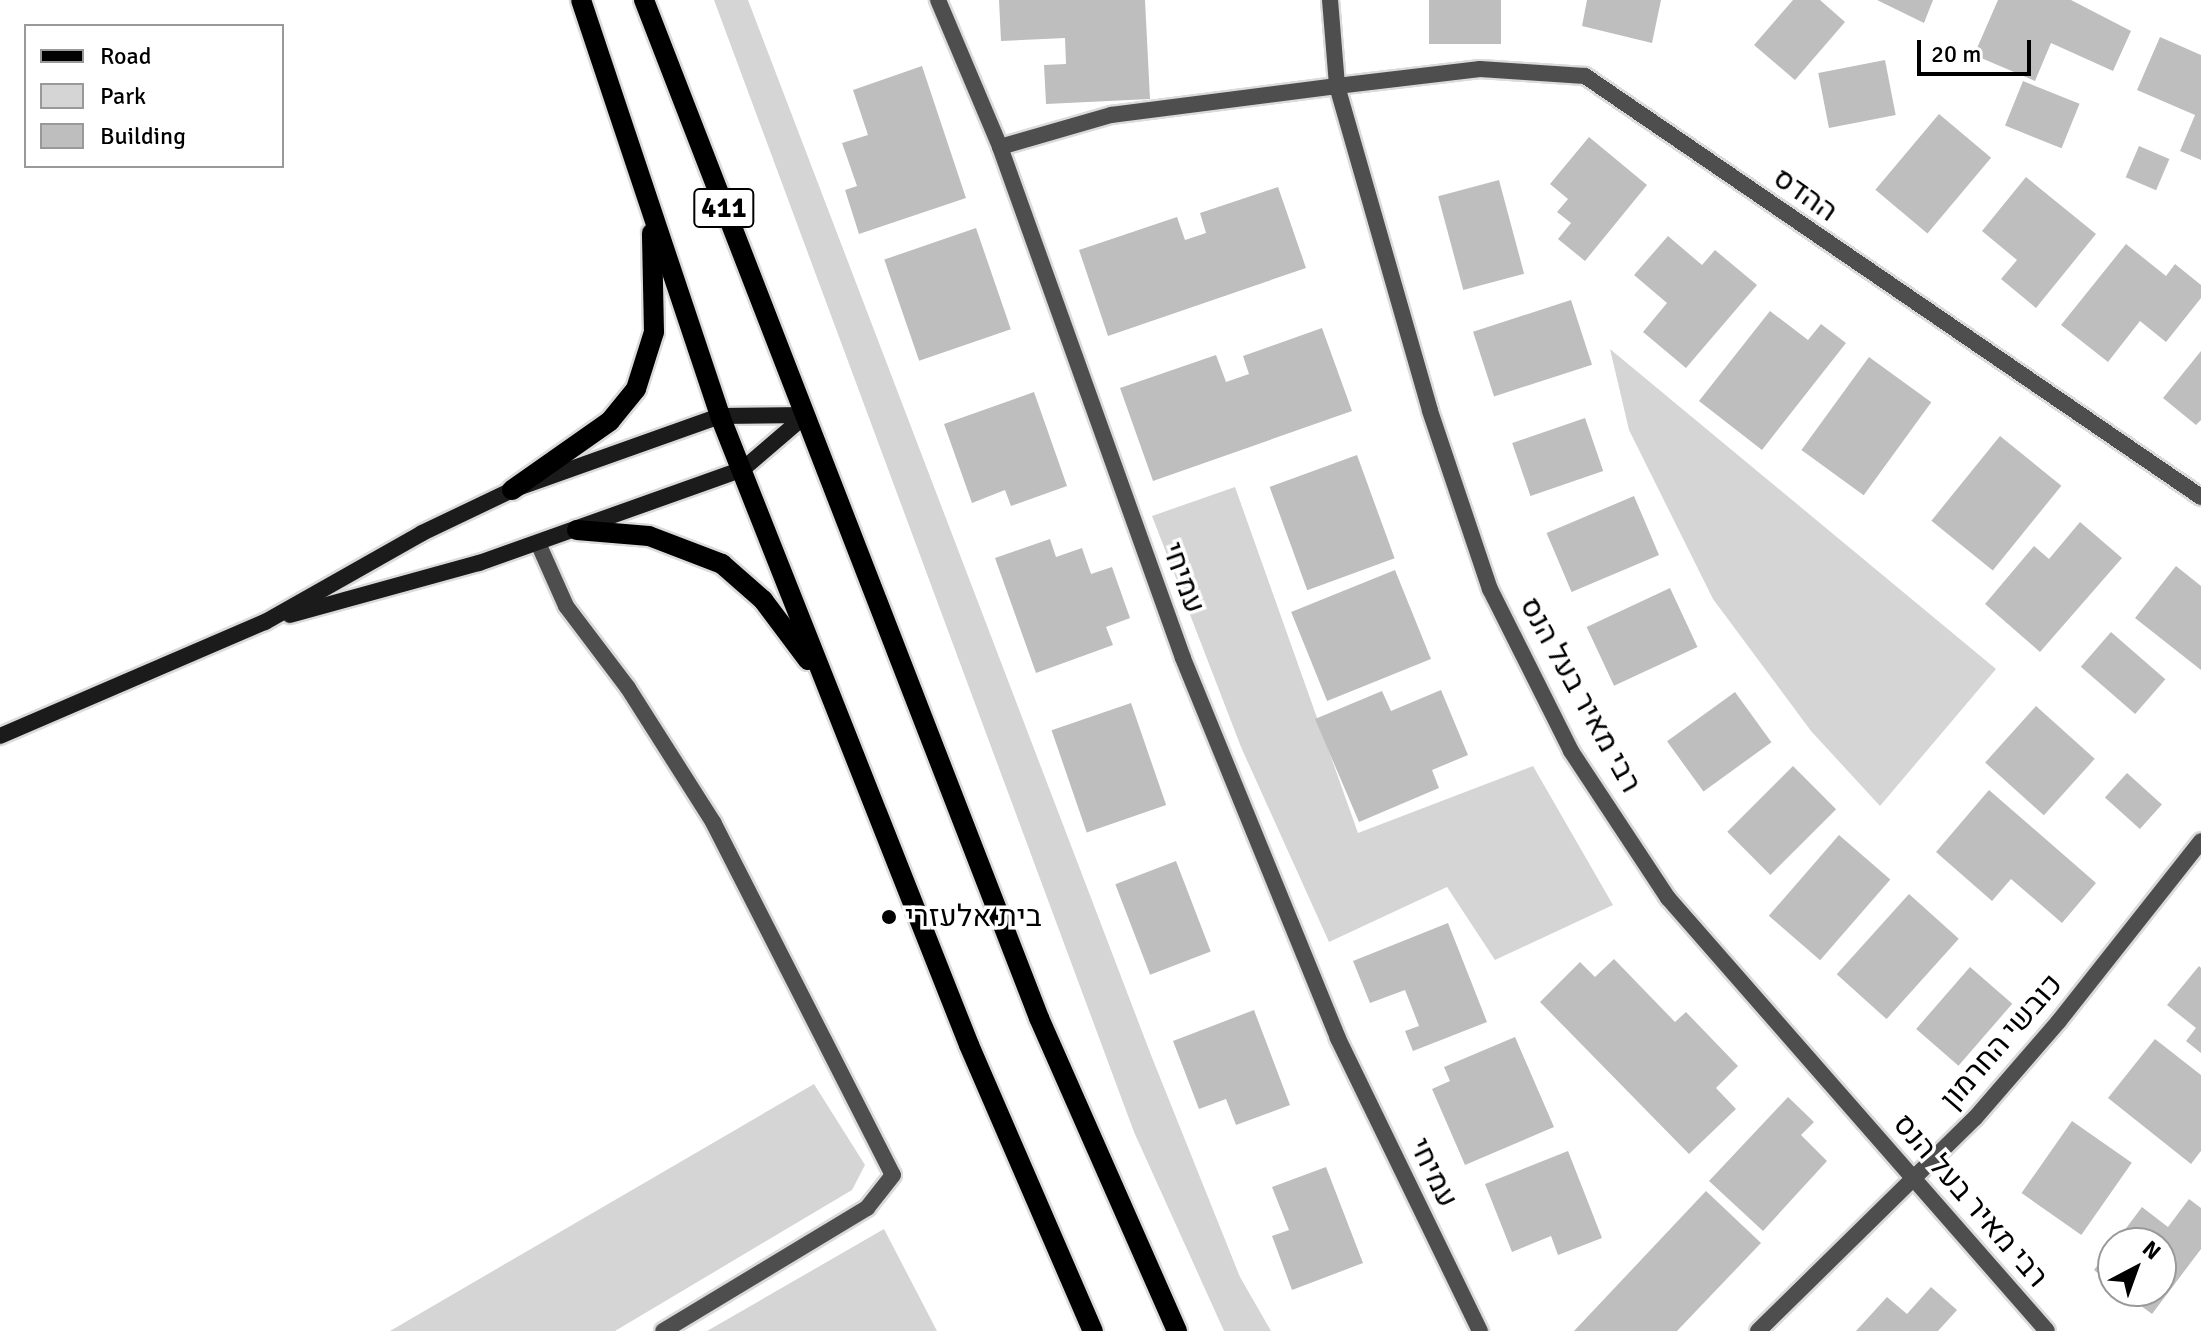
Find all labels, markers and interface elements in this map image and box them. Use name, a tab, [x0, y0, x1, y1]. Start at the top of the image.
legend	[24, 24, 284, 168]
scale bar	[1921, 24, 2035, 74]
text: 20 m	[1931, 39, 1981, 69]
text: Road	[100, 41, 151, 71]
text: Park	[100, 81, 146, 111]
text: Building	[100, 121, 186, 151]
street label: ההדס	[1766, 160, 1844, 230]
road number: 411	[692, 184, 756, 232]
street label: עמיחי	[1154, 538, 1212, 618]
street label: רבי מאיר בעל הנס	[1512, 591, 1648, 799]
place label: בית אלעזרי	[905, 899, 1042, 935]
marker: בית אלעזרי	[880, 908, 898, 926]
street label: כובשי החרמון	[1934, 967, 2070, 1117]
street label: רבי מאיר בעל הנס	[1885, 1107, 2055, 1295]
street label: עמיחי	[1401, 1132, 1465, 1214]
north arrow	[2097, 1227, 2177, 1307]
text: N	[2137, 1235, 2166, 1265]

